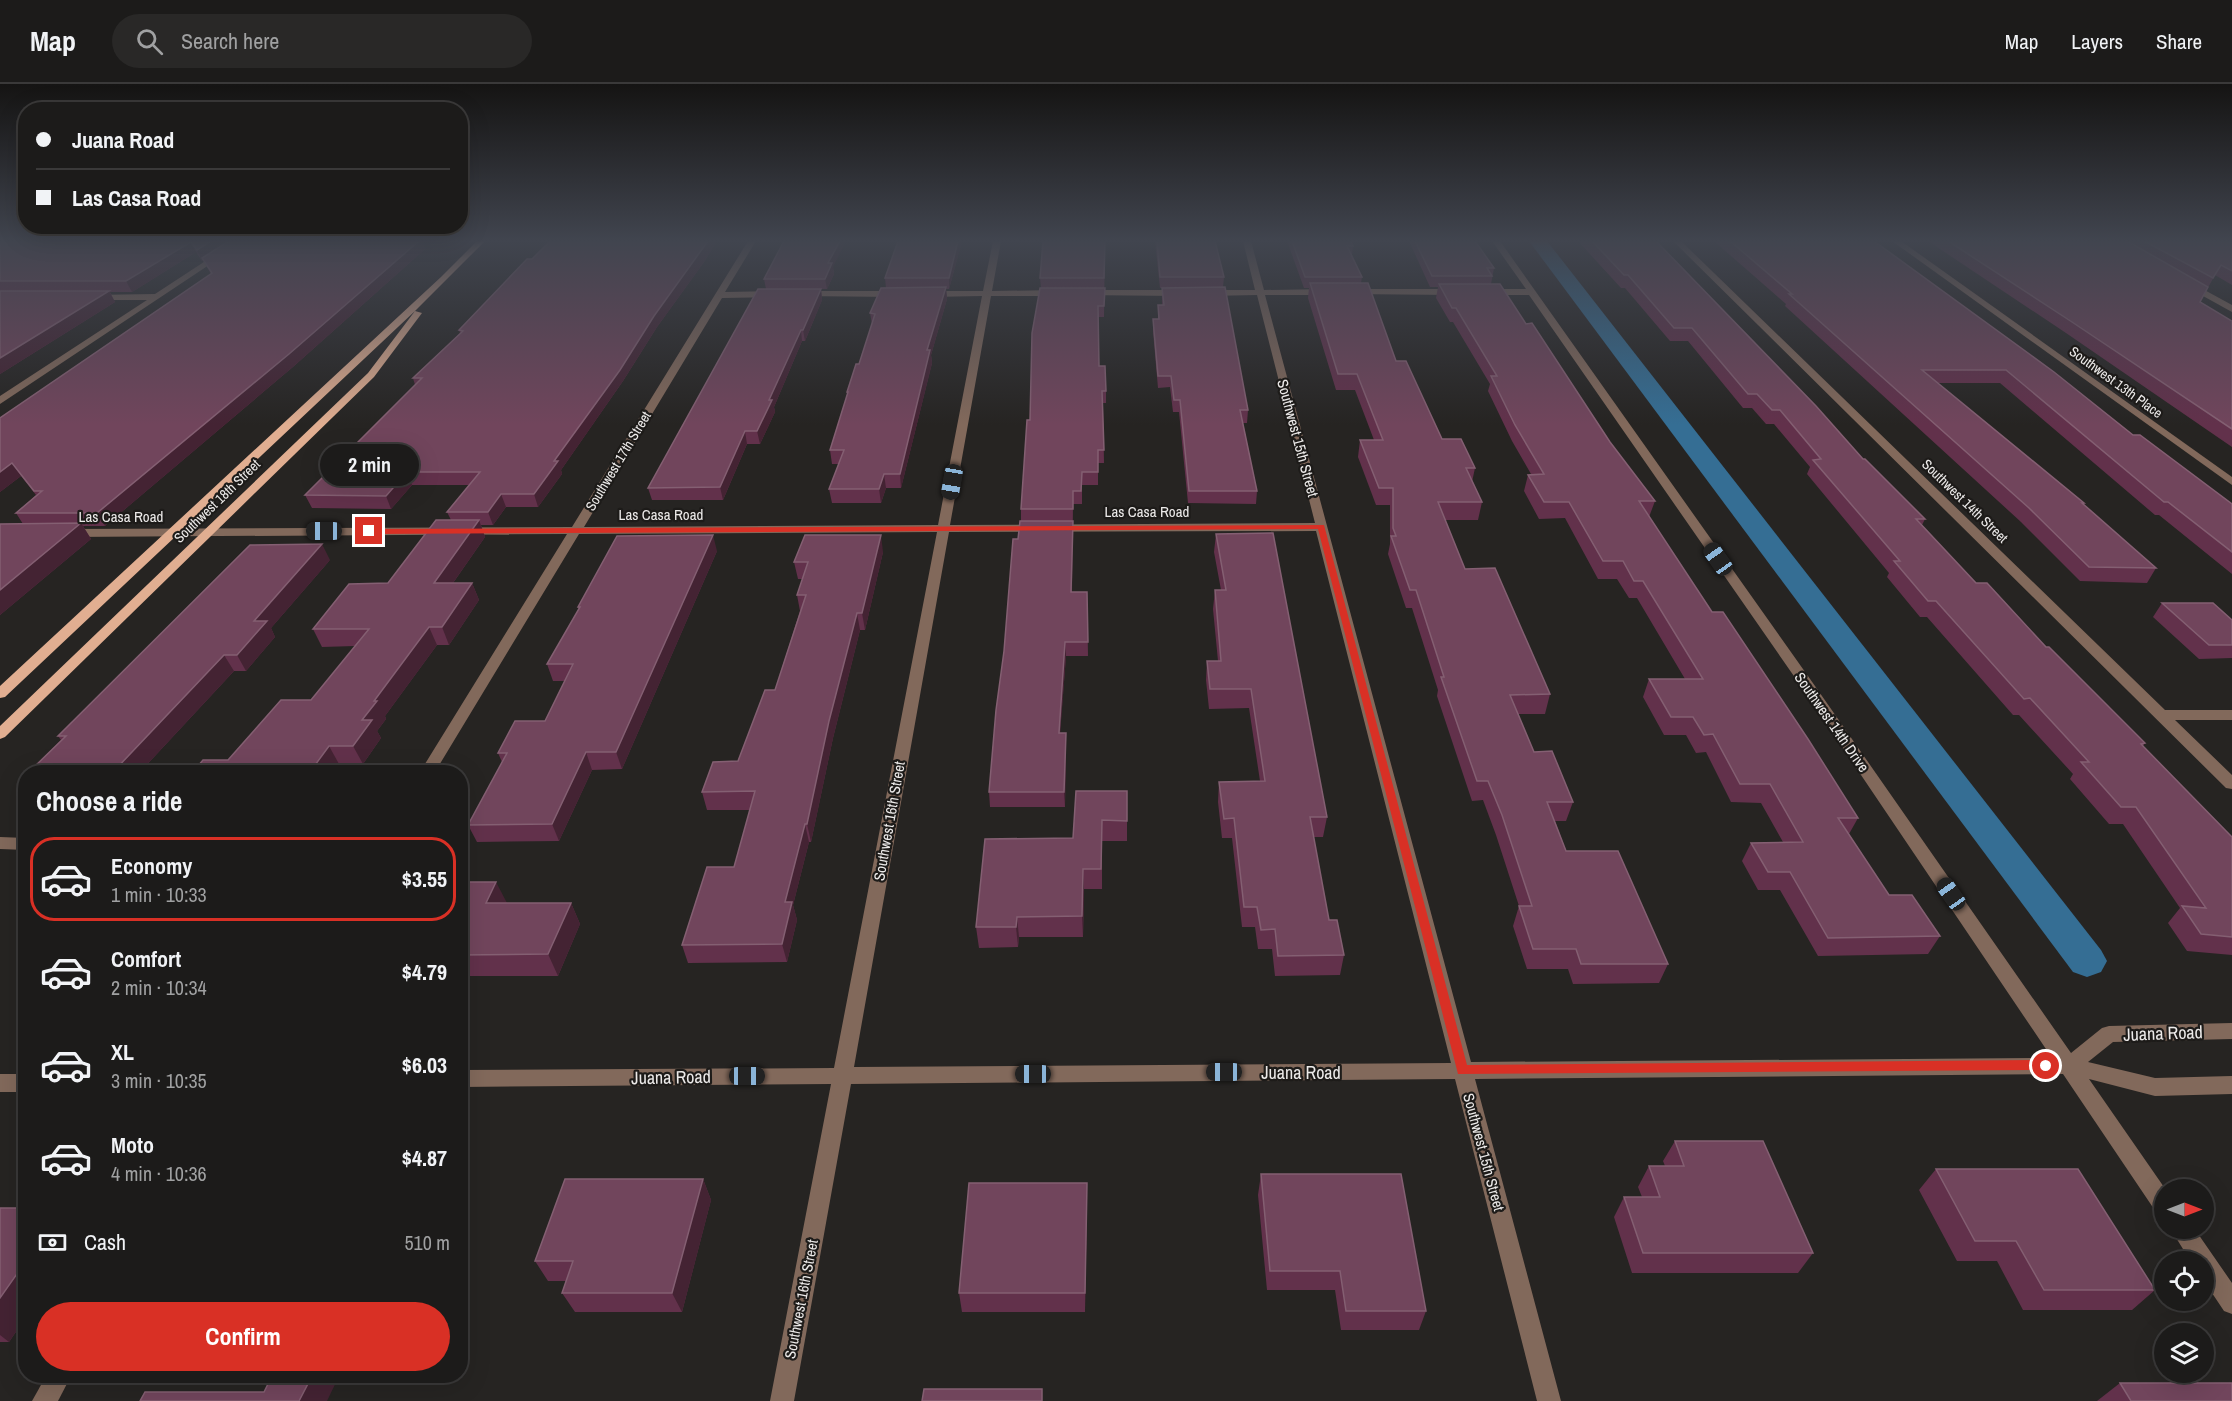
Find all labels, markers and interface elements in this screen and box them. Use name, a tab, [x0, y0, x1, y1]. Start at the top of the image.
search box	[112, 14, 532, 68]
text: Map	[30, 22, 76, 60]
icon: search	[133, 25, 166, 58]
text: Search here	[181, 26, 279, 56]
text: Map	[2005, 27, 2038, 56]
text: Layers	[2071, 27, 2123, 56]
text: Share	[2156, 27, 2202, 56]
text: Juana Road	[72, 125, 174, 155]
text: Las Casa Road	[72, 183, 201, 213]
street label: Southwest 13th Place	[2066, 342, 2166, 422]
street label: Southwest 15th Street	[1272, 377, 1324, 500]
street label: Southwest 17th Street	[581, 408, 655, 514]
callout: 2 min	[320, 444, 418, 486]
text: 2 min	[348, 451, 391, 478]
street label: Southwest 18th Street	[170, 455, 264, 547]
street label: Southwest 14th Street	[1918, 455, 2012, 547]
car	[940, 463, 964, 501]
street label: Las Casa Road	[1105, 501, 1189, 522]
street label: Las Casa Road	[619, 504, 703, 525]
street label: Las Casa Road	[79, 506, 163, 527]
route end	[355, 517, 382, 544]
car	[306, 522, 342, 540]
car	[1700, 539, 1736, 579]
street label: Southwest 14th Drive	[1790, 668, 1874, 776]
street label: Southwest 16th Street	[868, 759, 910, 882]
text: Choose a ride	[36, 783, 182, 819]
text: Economy	[111, 851, 192, 881]
icon: car	[39, 852, 93, 906]
text: $3.55	[402, 864, 447, 894]
car	[1933, 874, 1969, 914]
text: 1 min · 10:33	[111, 881, 207, 908]
text: Comfort	[111, 944, 181, 974]
icon: car	[39, 945, 93, 999]
text: $4.79	[402, 957, 447, 987]
text: 2 min · 10:34	[111, 974, 207, 1001]
street label: Juana Road	[2123, 1019, 2203, 1047]
text: XL	[111, 1037, 134, 1067]
icon: car	[39, 1038, 93, 1092]
text: $6.03	[402, 1050, 447, 1080]
route start	[2032, 1052, 2059, 1079]
street label: Juana Road	[1261, 1060, 1341, 1085]
car	[1206, 1063, 1242, 1081]
street label: Juana Road	[631, 1064, 711, 1090]
car	[1015, 1065, 1051, 1083]
text: 3 min · 10:35	[111, 1067, 207, 1094]
car	[729, 1067, 765, 1085]
street label: Southwest 15th Street	[1458, 1091, 1510, 1214]
text: Moto	[111, 1130, 154, 1160]
icon: car	[39, 1131, 93, 1185]
text: $4.87	[402, 1143, 447, 1173]
text: 4 min · 10:36	[111, 1160, 207, 1187]
north arrow	[2154, 1179, 2214, 1239]
map controls	[2154, 1179, 2214, 1383]
icon: cash	[36, 1226, 69, 1259]
text: Cash	[84, 1227, 126, 1257]
text: 510 m	[404, 1229, 450, 1256]
street label: Southwest 16th Street	[779, 1237, 823, 1360]
button: locate	[2154, 1251, 2214, 1311]
button: Confirm	[36, 1302, 450, 1371]
button: layers	[2154, 1323, 2214, 1383]

